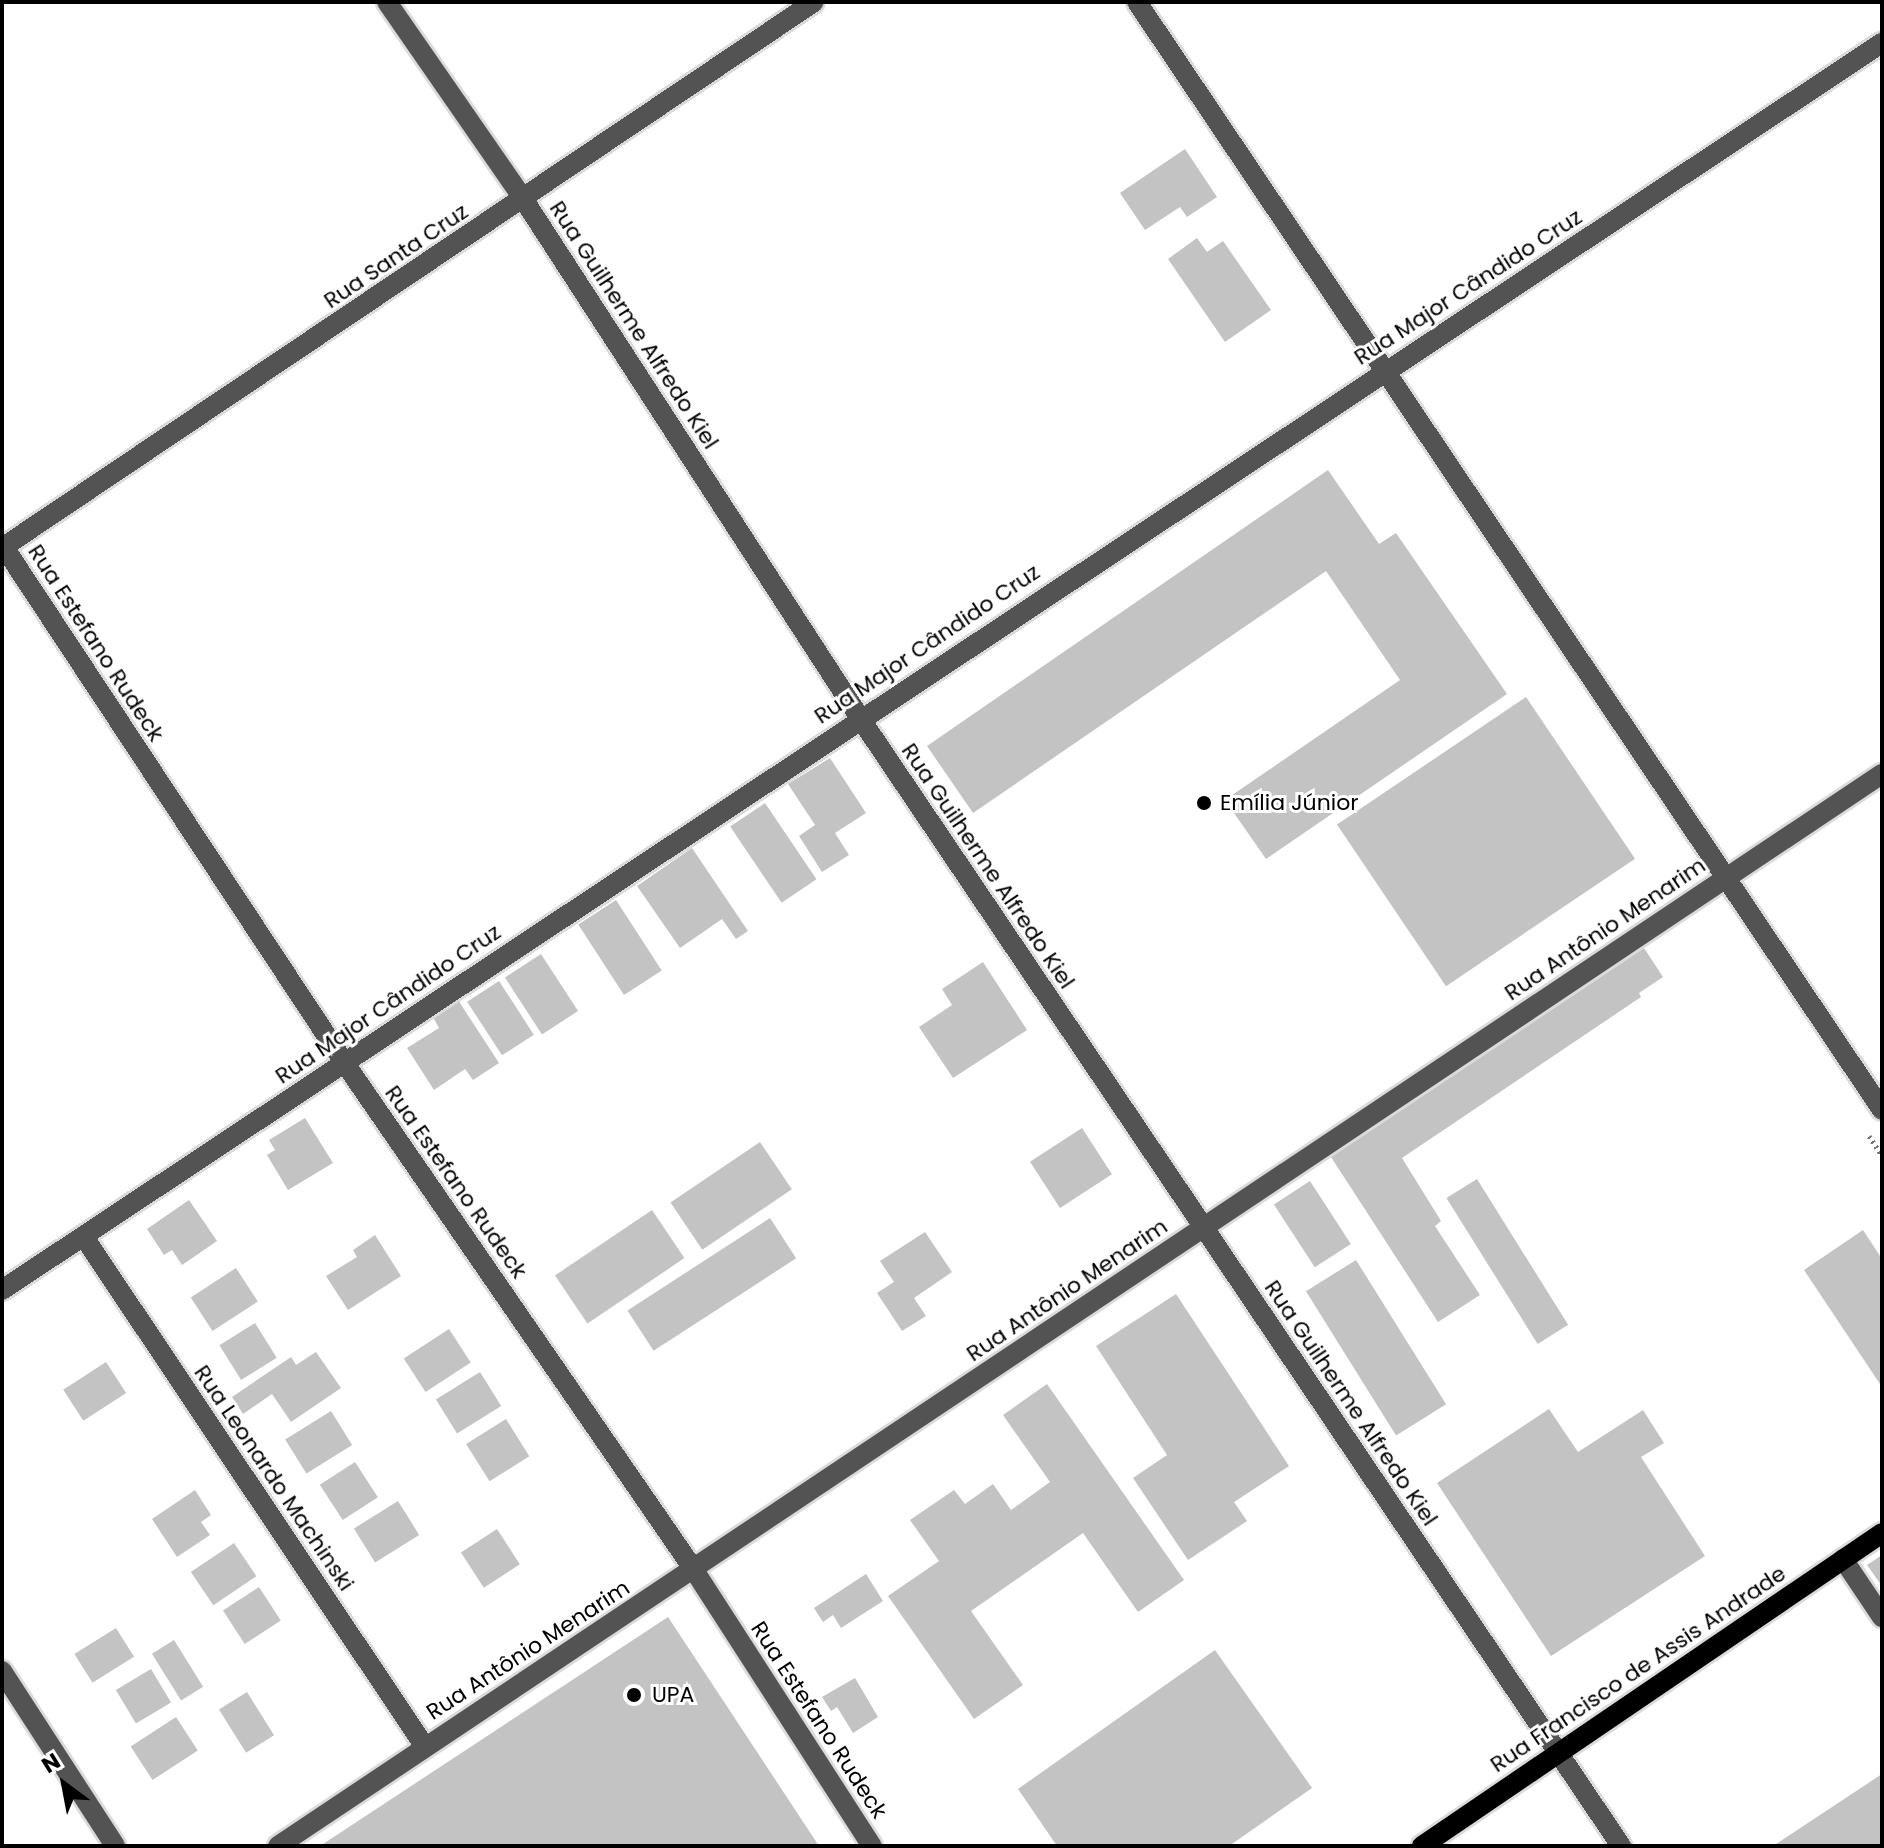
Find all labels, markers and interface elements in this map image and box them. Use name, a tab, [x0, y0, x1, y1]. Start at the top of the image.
street label: Rua Guilherme Alfredo Kiel	[544, 196, 724, 454]
street label: Rua Santa Cruz	[319, 198, 473, 314]
street label: Rua Major Cândido Cruz	[1349, 204, 1587, 370]
street label: Rua Estefano Rudeck	[22, 540, 170, 746]
street label: Rua Major Cândido Cruz	[809, 559, 1045, 729]
street label: Rua Guilherme Alfredo Kiel	[896, 738, 1080, 994]
place label: Emília Júnior	[1220, 790, 1358, 816]
marker: Emília Júnior	[1195, 794, 1213, 812]
street label: Rua Antônio Menarim	[1500, 852, 1710, 1006]
street label: Rua Major Cândido Cruz	[270, 919, 506, 1089]
street label: Rua Estefano Rudeck	[379, 1080, 533, 1284]
street label: Rua Antônio Menarim	[962, 1213, 1172, 1367]
street label: Rua Guilherme Alfredo Kiel	[1259, 1275, 1443, 1531]
street label: Rua Leonardo Machinski	[189, 1360, 359, 1596]
street label: Rua Francisco de Assis Andrade	[1485, 1560, 1791, 1778]
street label: Rua Antônio Menarim	[422, 1575, 634, 1725]
street label: Rua Estefano Rudeck	[745, 1617, 893, 1823]
place label: UPA	[652, 1682, 694, 1708]
marker: UPA	[623, 1684, 645, 1706]
north arrow	[24, 1744, 104, 1824]
text: N	[36, 1746, 66, 1781]

